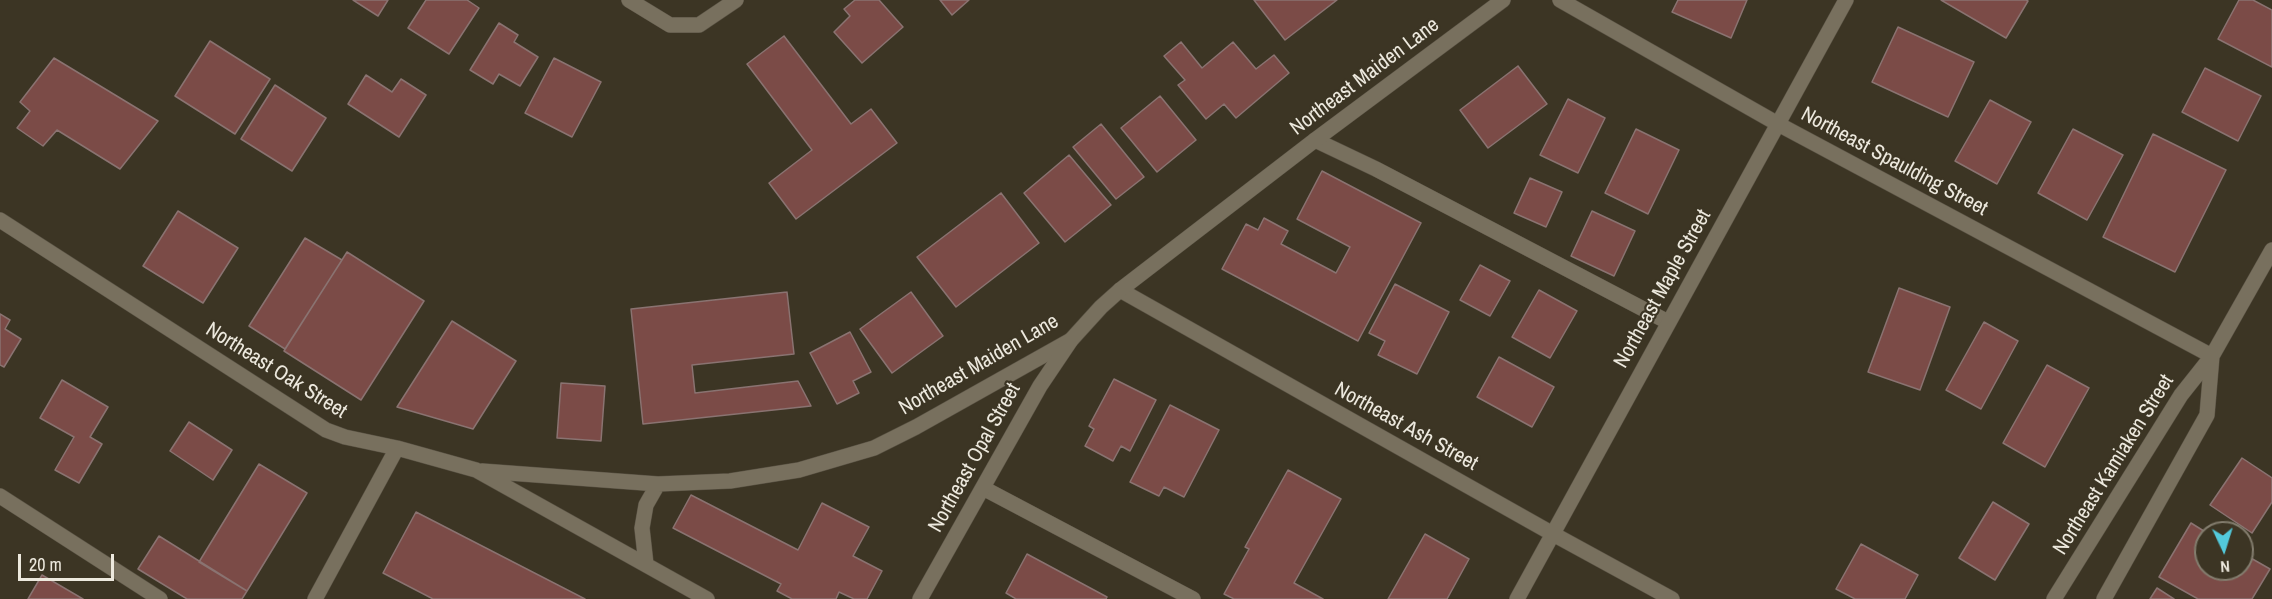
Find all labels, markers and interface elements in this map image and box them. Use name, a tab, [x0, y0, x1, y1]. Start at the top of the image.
street label: Northeast Maiden Lane	[1286, 13, 1444, 141]
street label: Northeast Spaulding Street	[1796, 102, 1992, 222]
street label: Northeast Maple Street	[1609, 205, 1717, 373]
street label: Northeast Maiden Lane	[895, 309, 1063, 421]
street label: Northeast Oak Street	[201, 317, 351, 425]
street label: Northeast Kamiaken Street	[2048, 370, 2180, 560]
street label: Northeast Ash Street	[1330, 377, 1482, 477]
street label: Northeast Opal Street	[924, 379, 1026, 537]
north arrow	[2194, 521, 2254, 581]
scale bar	[21, 542, 117, 580]
text: 20 m	[29, 552, 62, 577]
text: N	[2220, 556, 2231, 578]

